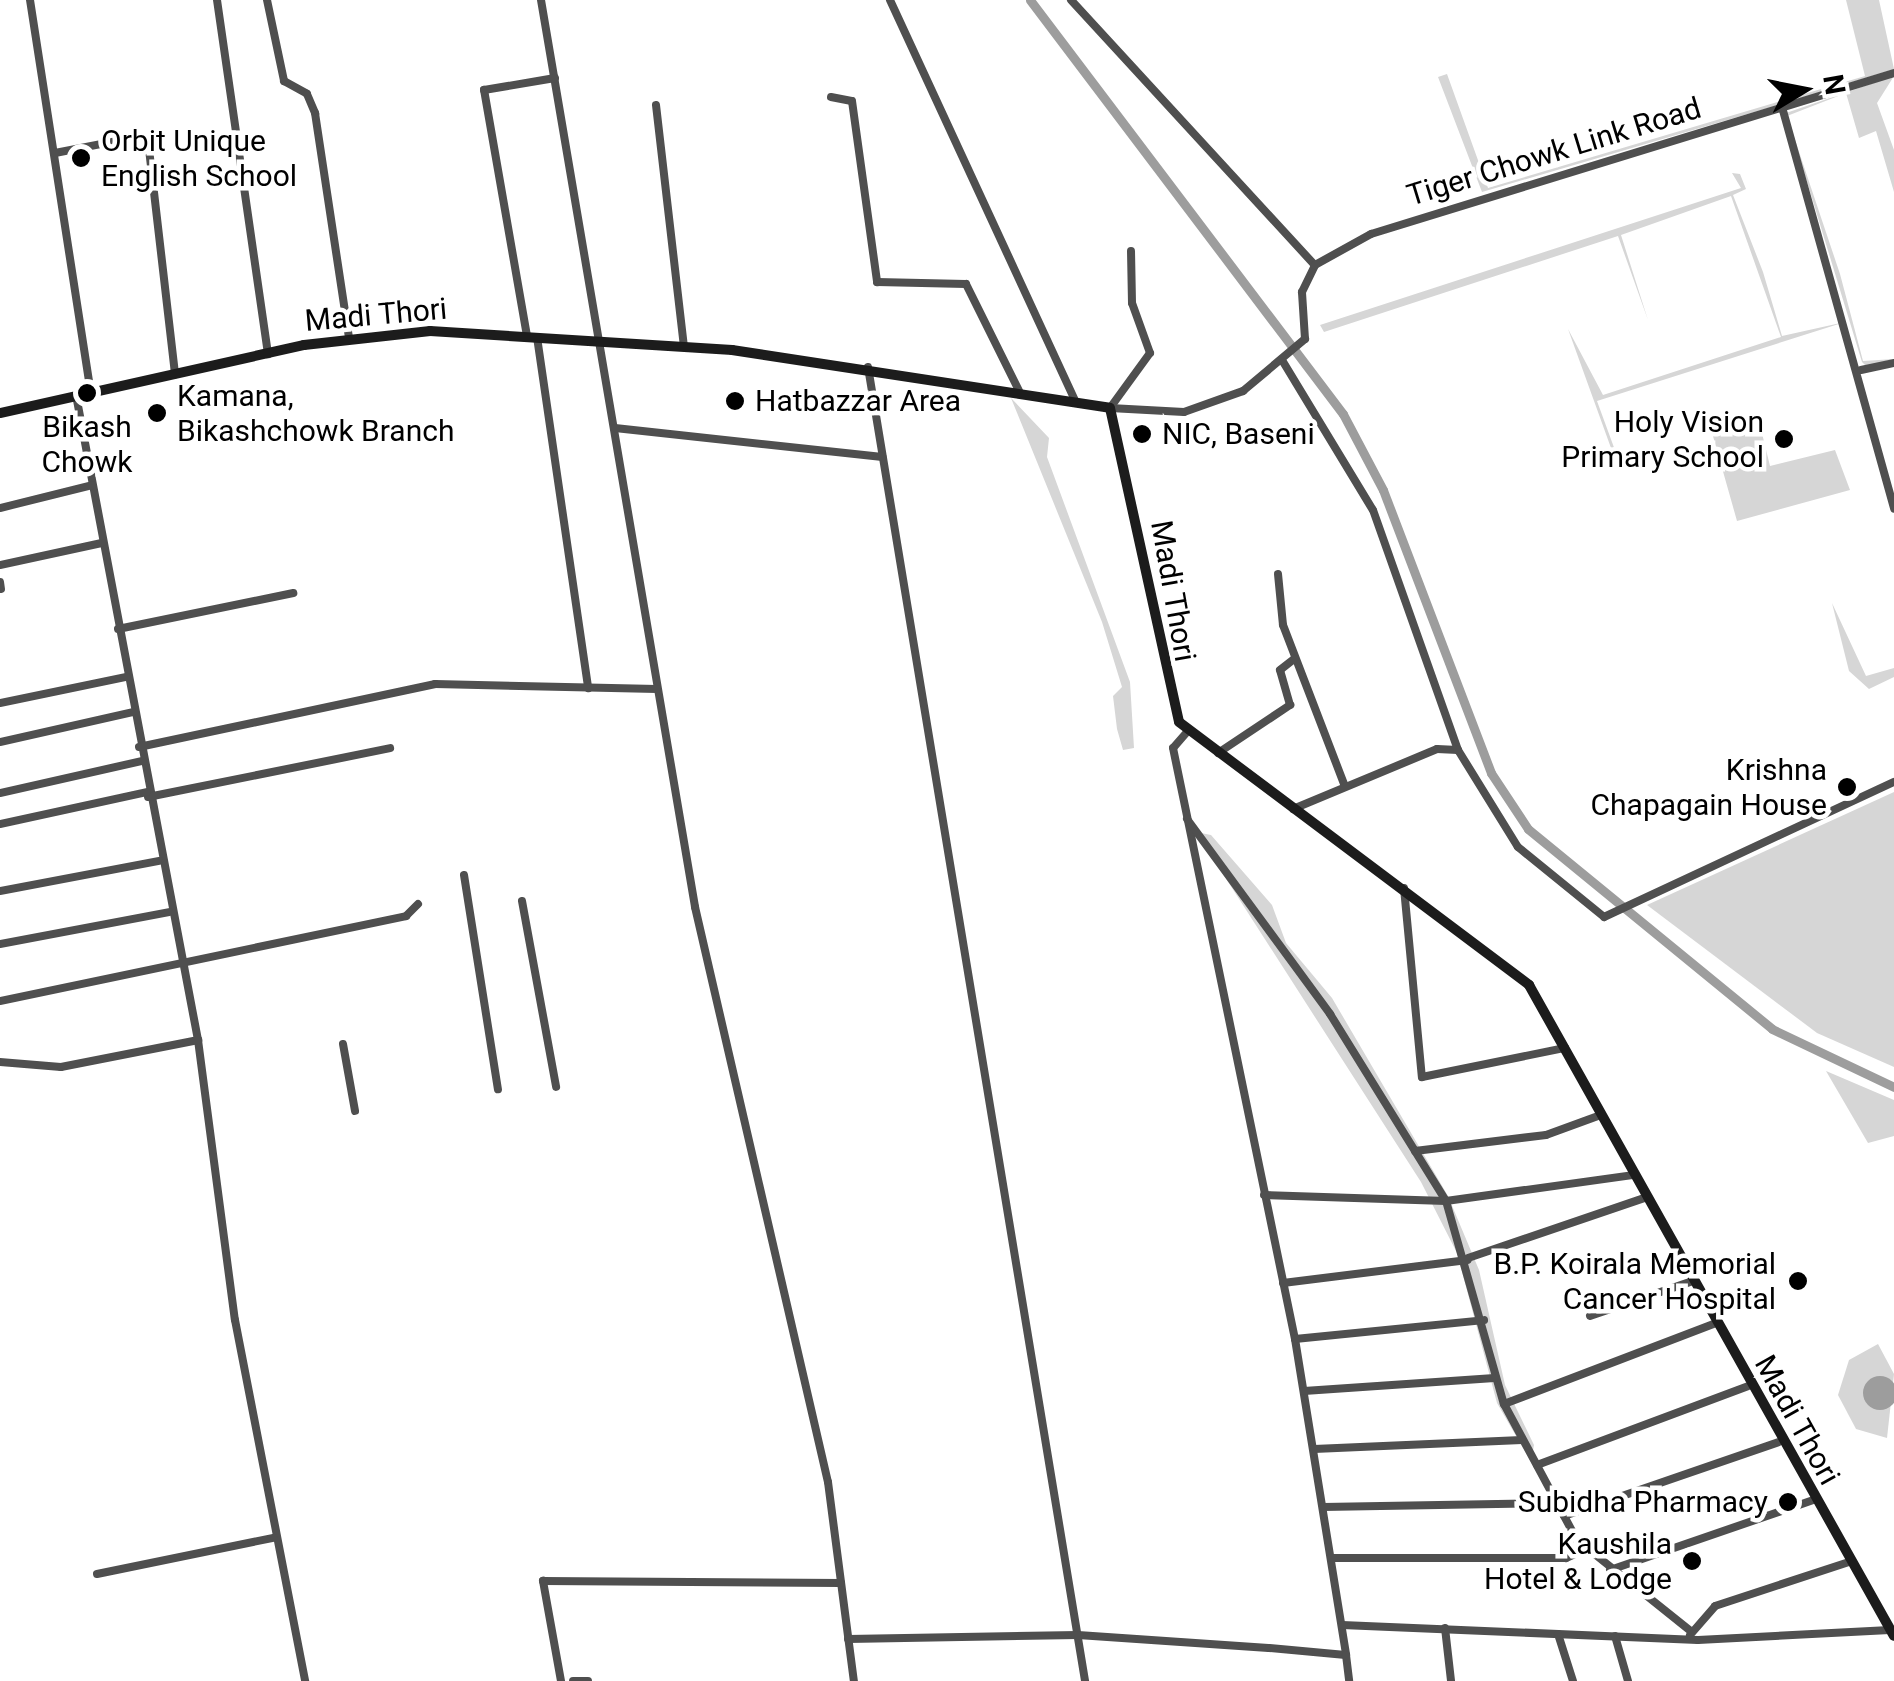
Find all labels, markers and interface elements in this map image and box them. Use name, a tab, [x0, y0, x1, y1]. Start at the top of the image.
north arrow	[1754, 40, 1854, 140]
text: N	[1816, 72, 1852, 97]
street label: Tiger Chowk Link Road	[1403, 90, 1705, 214]
place label: Orbit Unique English School	[101, 123, 297, 194]
marker: Orbit Unique English School	[70, 147, 92, 169]
street label: Madi Thori	[303, 291, 449, 339]
place label: Kamana, Bikashchowk Branch	[177, 378, 454, 448]
marker: Bikash Chowk	[76, 382, 98, 404]
place label: Hatbazzar Area	[755, 383, 961, 419]
marker: Hatbazzar Area	[724, 390, 746, 412]
marker: Kamana, Bikashchowk Branch	[146, 402, 168, 424]
place label: Holy Vision Primary School	[1561, 404, 1764, 474]
place label: Bikash Chowk	[42, 409, 132, 480]
place label: NIC, Baseni	[1162, 416, 1315, 452]
marker: NIC, Baseni	[1131, 423, 1153, 445]
marker: Holy Vision Primary School	[1773, 428, 1795, 450]
street label: Madi Thori	[1143, 517, 1203, 665]
place label: Krishna Chapagain House	[1591, 752, 1827, 822]
marker: Krishna Chapagain House	[1836, 776, 1858, 798]
place label: B.P. Koirala Memorial Cancer Hospital	[1493, 1246, 1776, 1316]
marker: B.P. Koirala Memorial Cancer Hospital	[1785, 1268, 1811, 1294]
street label: Madi Thori	[1747, 1349, 1847, 1491]
place label: Subidha Pharmacy	[1518, 1484, 1768, 1520]
marker: Subidha Pharmacy	[1777, 1491, 1799, 1513]
place label: Kaushila Hotel & Lodge	[1484, 1526, 1672, 1596]
marker: Kaushila Hotel & Lodge	[1681, 1550, 1703, 1572]

